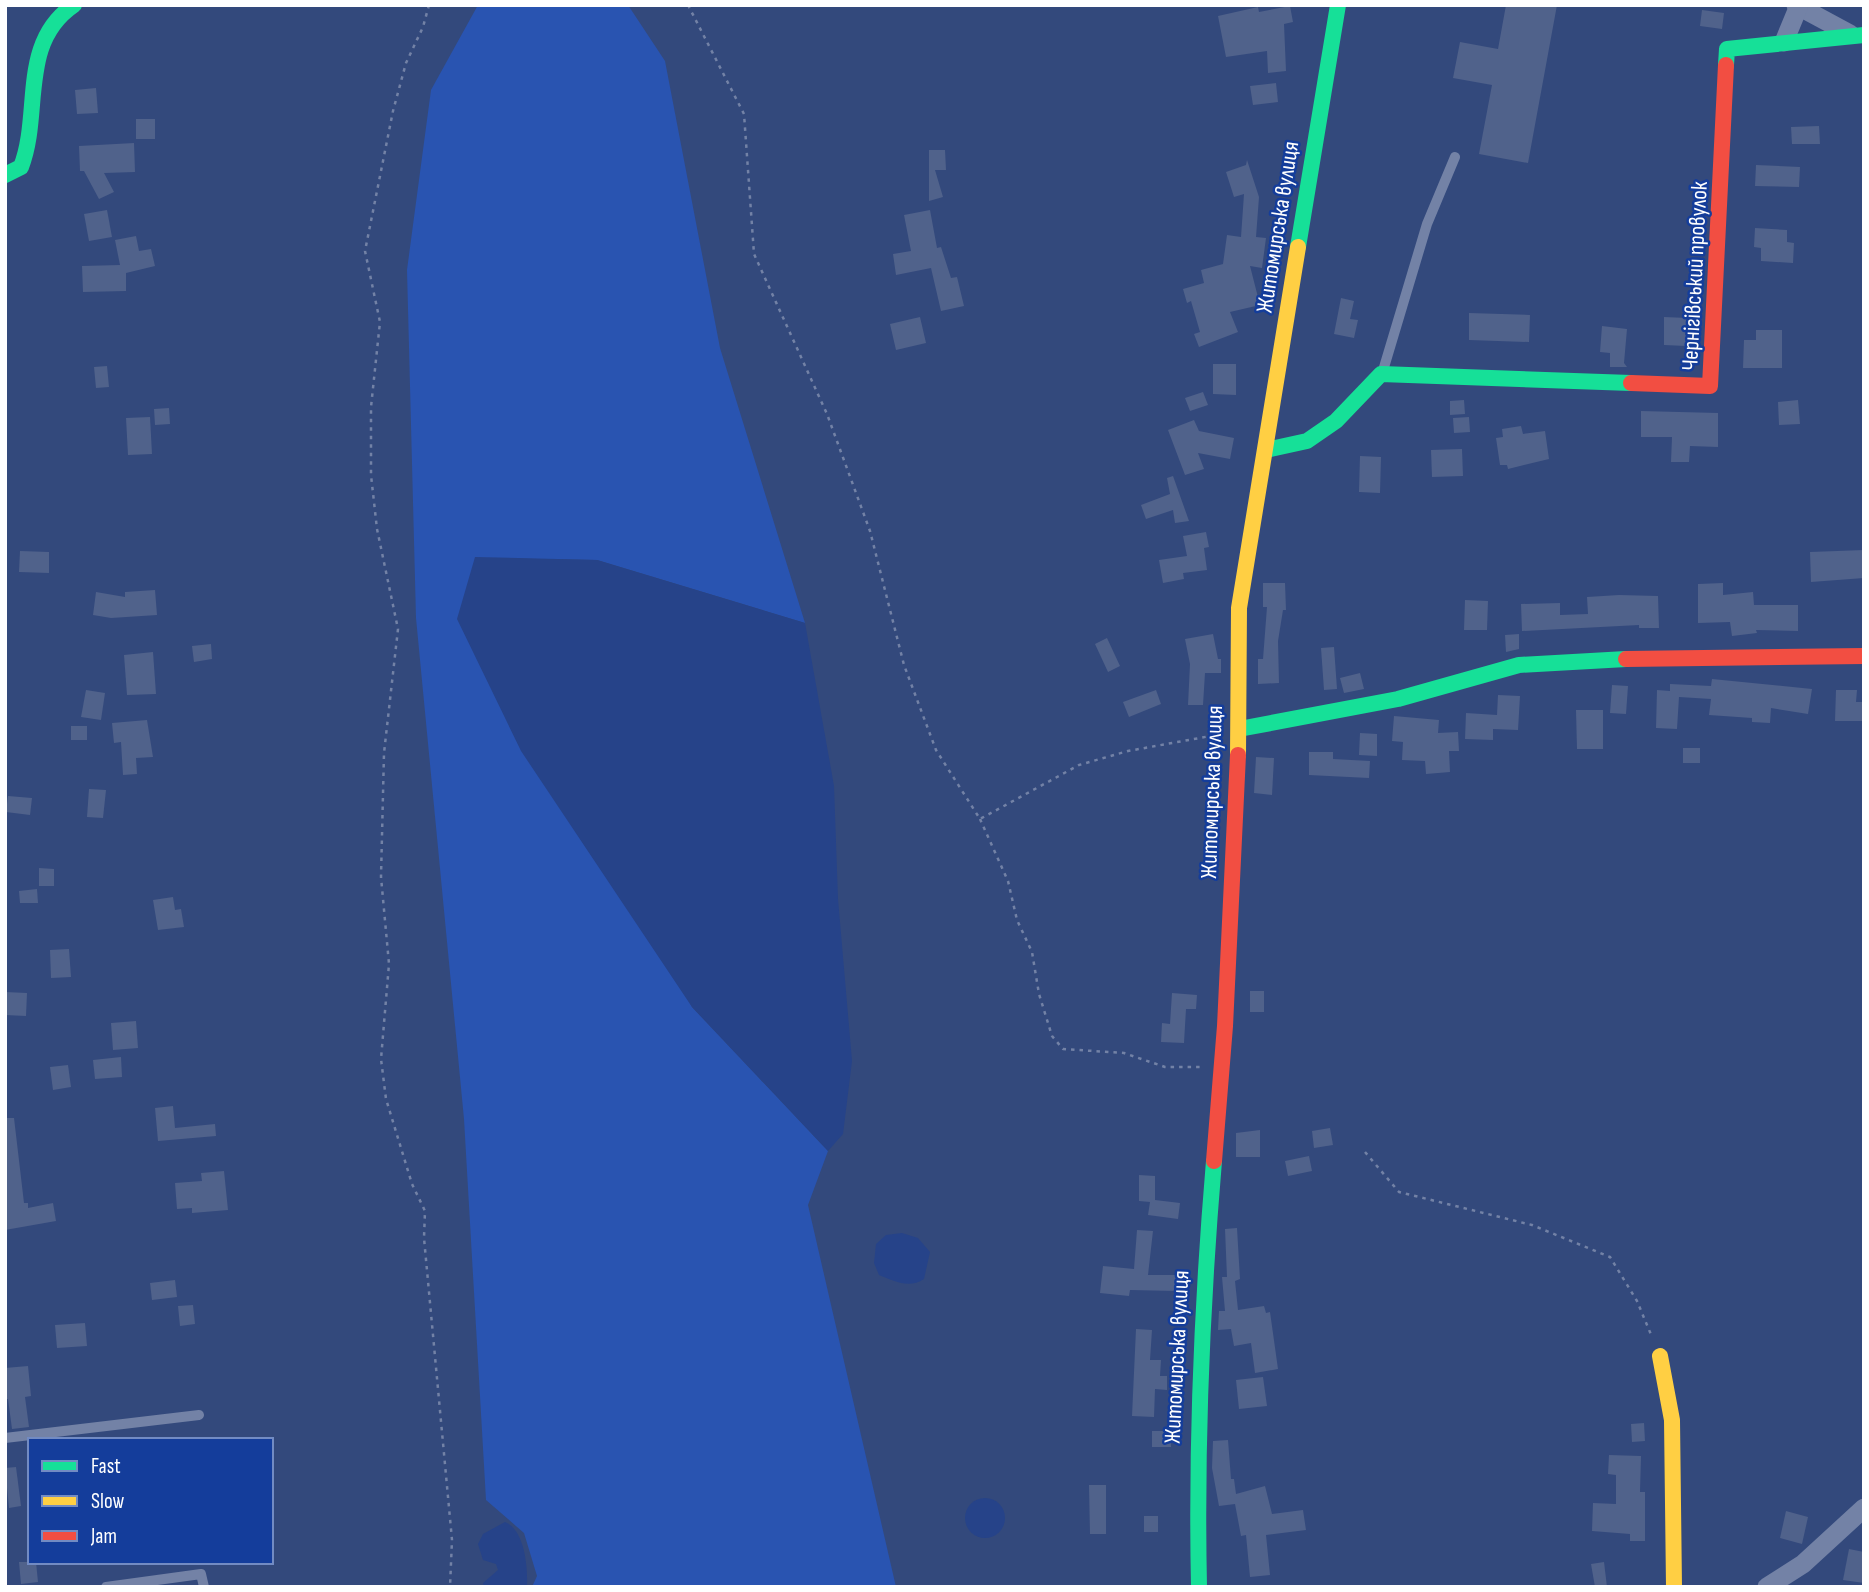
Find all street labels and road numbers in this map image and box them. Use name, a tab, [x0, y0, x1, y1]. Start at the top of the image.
street label: Житомирська вулиця	[1251, 139, 1305, 315]
street label: Чернігівський провулок	[1676, 180, 1714, 371]
street label: Житомирська вулиця	[1195, 705, 1229, 879]
street label: Житомирська вулиця	[1158, 1270, 1196, 1444]

